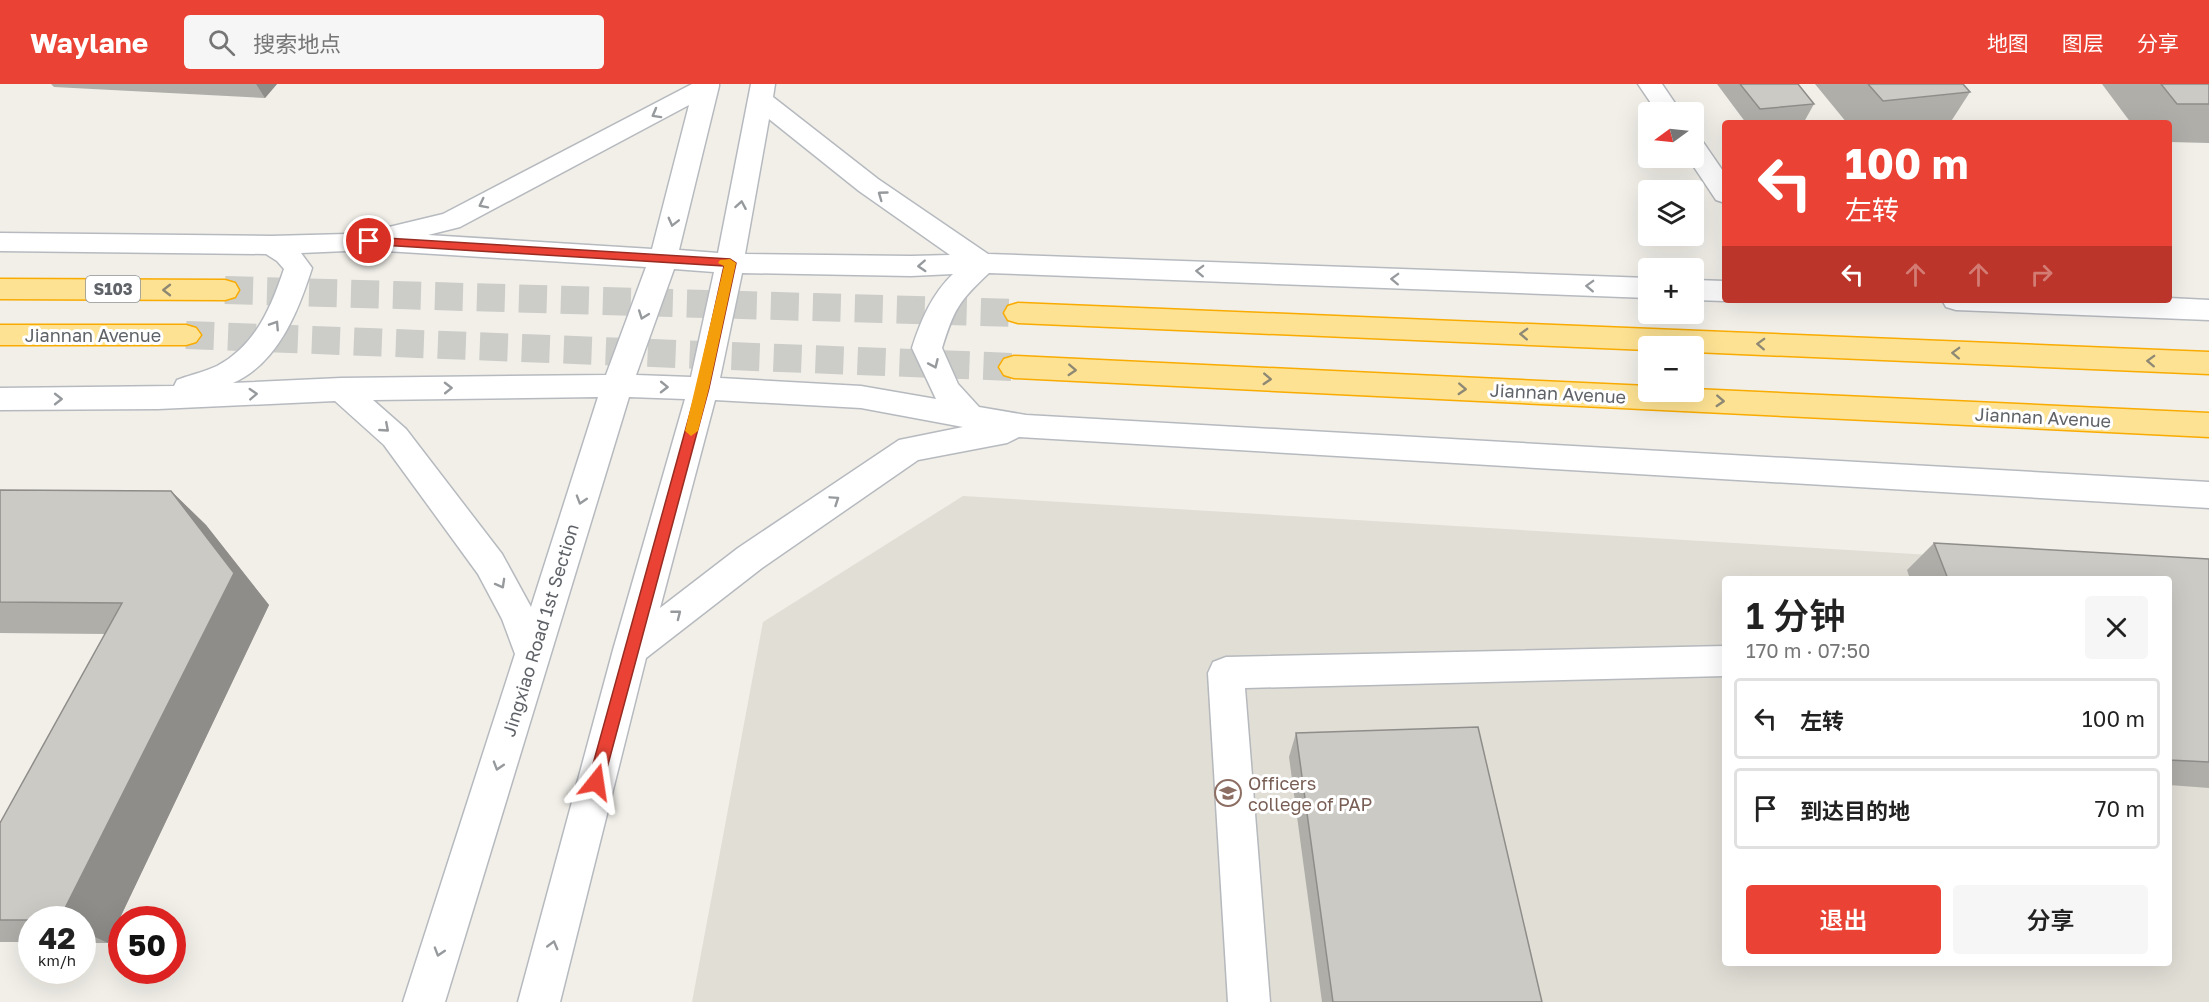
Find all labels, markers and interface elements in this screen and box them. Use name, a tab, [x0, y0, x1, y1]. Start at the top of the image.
search box	[184, 15, 604, 69]
text: Waylane	[30, 26, 148, 59]
icon: search	[205, 26, 238, 59]
text: 搜索地点	[253, 30, 341, 57]
text: 地图	[1987, 30, 2029, 56]
text: 图层	[2062, 30, 2104, 56]
text: 分享	[2137, 30, 2179, 56]
north arrow	[1638, 102, 1704, 168]
map controls	[1638, 102, 1704, 402]
one-way arrow	[651, 107, 662, 118]
text: 100 m	[1845, 138, 1968, 188]
icon: left	[1746, 144, 1824, 222]
button: layers	[1638, 180, 1704, 246]
one-way arrow	[877, 191, 888, 202]
text: 左转	[1845, 194, 1899, 226]
one-way arrow	[478, 197, 489, 208]
one-way arrow	[734, 201, 747, 211]
pin	[343, 215, 394, 266]
one-way arrow	[667, 217, 680, 227]
icon: arrive	[352, 224, 385, 257]
button: +	[1638, 258, 1704, 324]
icon: left	[1836, 258, 1869, 291]
icon: ahead	[1899, 258, 1932, 291]
icon: ahead	[1962, 258, 1995, 291]
icon: right	[2025, 258, 2058, 291]
one-way arrow	[917, 259, 926, 272]
one-way arrow	[1196, 265, 1205, 278]
one-way arrow	[1391, 272, 1400, 285]
road number: S103	[86, 276, 140, 302]
one-way arrow	[1586, 280, 1595, 292]
one-way arrow	[162, 284, 171, 296]
one-way arrow	[638, 309, 650, 320]
one-way arrow	[268, 320, 279, 331]
street label: Jiannan Avenue	[25, 324, 161, 346]
one-way arrow	[1520, 328, 1529, 341]
button: −	[1638, 336, 1704, 402]
one-way arrow	[1756, 338, 1765, 351]
one-way arrow	[1951, 346, 1960, 359]
one-way arrow	[2146, 355, 2155, 367]
one-way arrow	[927, 358, 939, 369]
one-way arrow	[1068, 363, 1077, 376]
one-way arrow	[1263, 373, 1272, 386]
street label: Jiannan Avenue	[1489, 378, 1627, 408]
one-way arrow	[660, 381, 669, 393]
one-way arrow	[444, 382, 453, 394]
one-way arrow	[1457, 382, 1466, 395]
one-way arrow	[249, 387, 258, 400]
one-way arrow	[54, 392, 63, 405]
one-way arrow	[1715, 395, 1724, 408]
street label: Jiannan Avenue	[1974, 402, 2112, 432]
one-way arrow	[378, 421, 388, 432]
one-way arrow	[576, 494, 588, 505]
one-way arrow	[829, 496, 840, 507]
street label: Jingxiao Road 1st Section	[497, 521, 583, 739]
one-way arrow	[494, 578, 505, 588]
text: 1 分钟	[1746, 594, 1845, 637]
button: close	[2085, 596, 2148, 659]
one-way arrow	[671, 610, 682, 621]
text: 170 m · 07:50	[1746, 638, 1870, 662]
icon: left	[1749, 702, 1782, 735]
text: 100 m	[2082, 705, 2145, 732]
text: 左转	[1800, 707, 1844, 734]
position arrow	[564, 750, 628, 814]
one-way arrow	[493, 760, 505, 771]
place label: Officers college of PAP	[1248, 772, 1372, 815]
school or university icon: Officers college of PAP	[1213, 778, 1243, 808]
icon: arrive	[1749, 792, 1782, 825]
text: 70 m	[2095, 795, 2145, 822]
text: 到达目的地	[1800, 797, 1910, 824]
button: 退出	[1746, 885, 1941, 954]
button: 分享	[1953, 885, 2148, 954]
speed limit sign: 50	[108, 906, 186, 984]
text: 42	[38, 920, 76, 956]
one-way arrow	[546, 941, 559, 951]
one-way arrow	[434, 946, 447, 957]
text: km/h	[38, 951, 76, 969]

